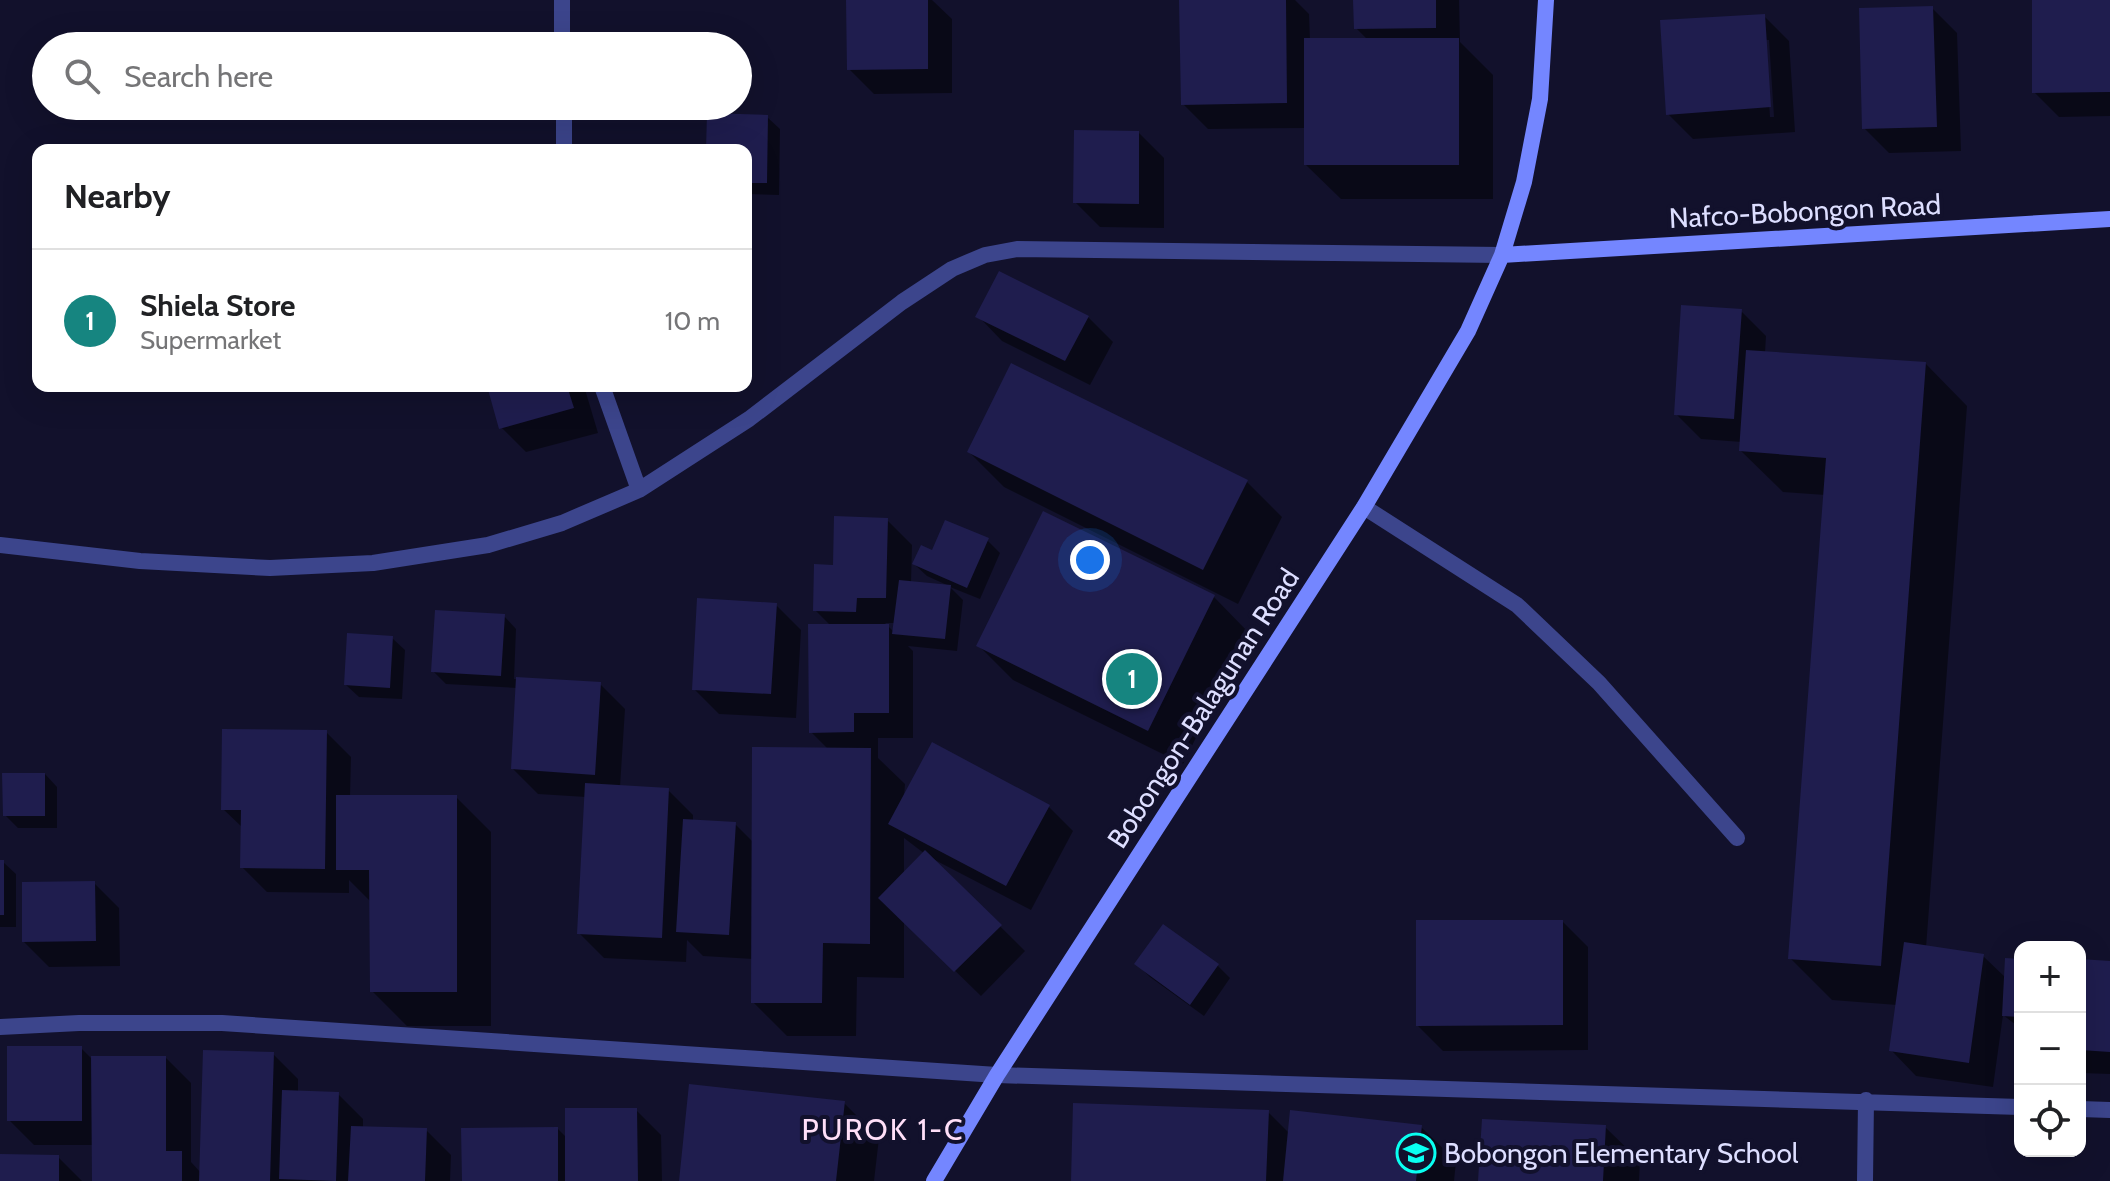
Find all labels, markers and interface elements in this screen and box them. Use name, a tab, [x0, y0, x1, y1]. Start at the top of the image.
search box	[32, 32, 752, 120]
icon: search	[60, 54, 104, 98]
text: Search here	[124, 58, 273, 95]
text: Nearby	[64, 175, 171, 217]
street label: Nafco-Bobongon Road	[1668, 187, 1942, 235]
text: Shiela Store	[140, 287, 296, 324]
text: 1	[85, 305, 95, 337]
text: 10 m	[665, 305, 720, 337]
text: Supermarket	[140, 324, 281, 356]
your location	[1070, 540, 1110, 580]
street label: Bobongon-Balagunan Road	[1100, 562, 1306, 854]
pin: 1	[1106, 649, 1158, 709]
map controls	[2014, 941, 2086, 1157]
button: +	[2014, 941, 2086, 1013]
button: −	[2014, 1013, 2086, 1085]
button: locate	[2014, 1085, 2086, 1157]
district label: PUROK 1-C	[802, 1111, 964, 1148]
school or university icon: Bobongon Elementary School	[1395, 1132, 1437, 1174]
place label: Bobongon Elementary School	[1444, 1136, 1799, 1170]

